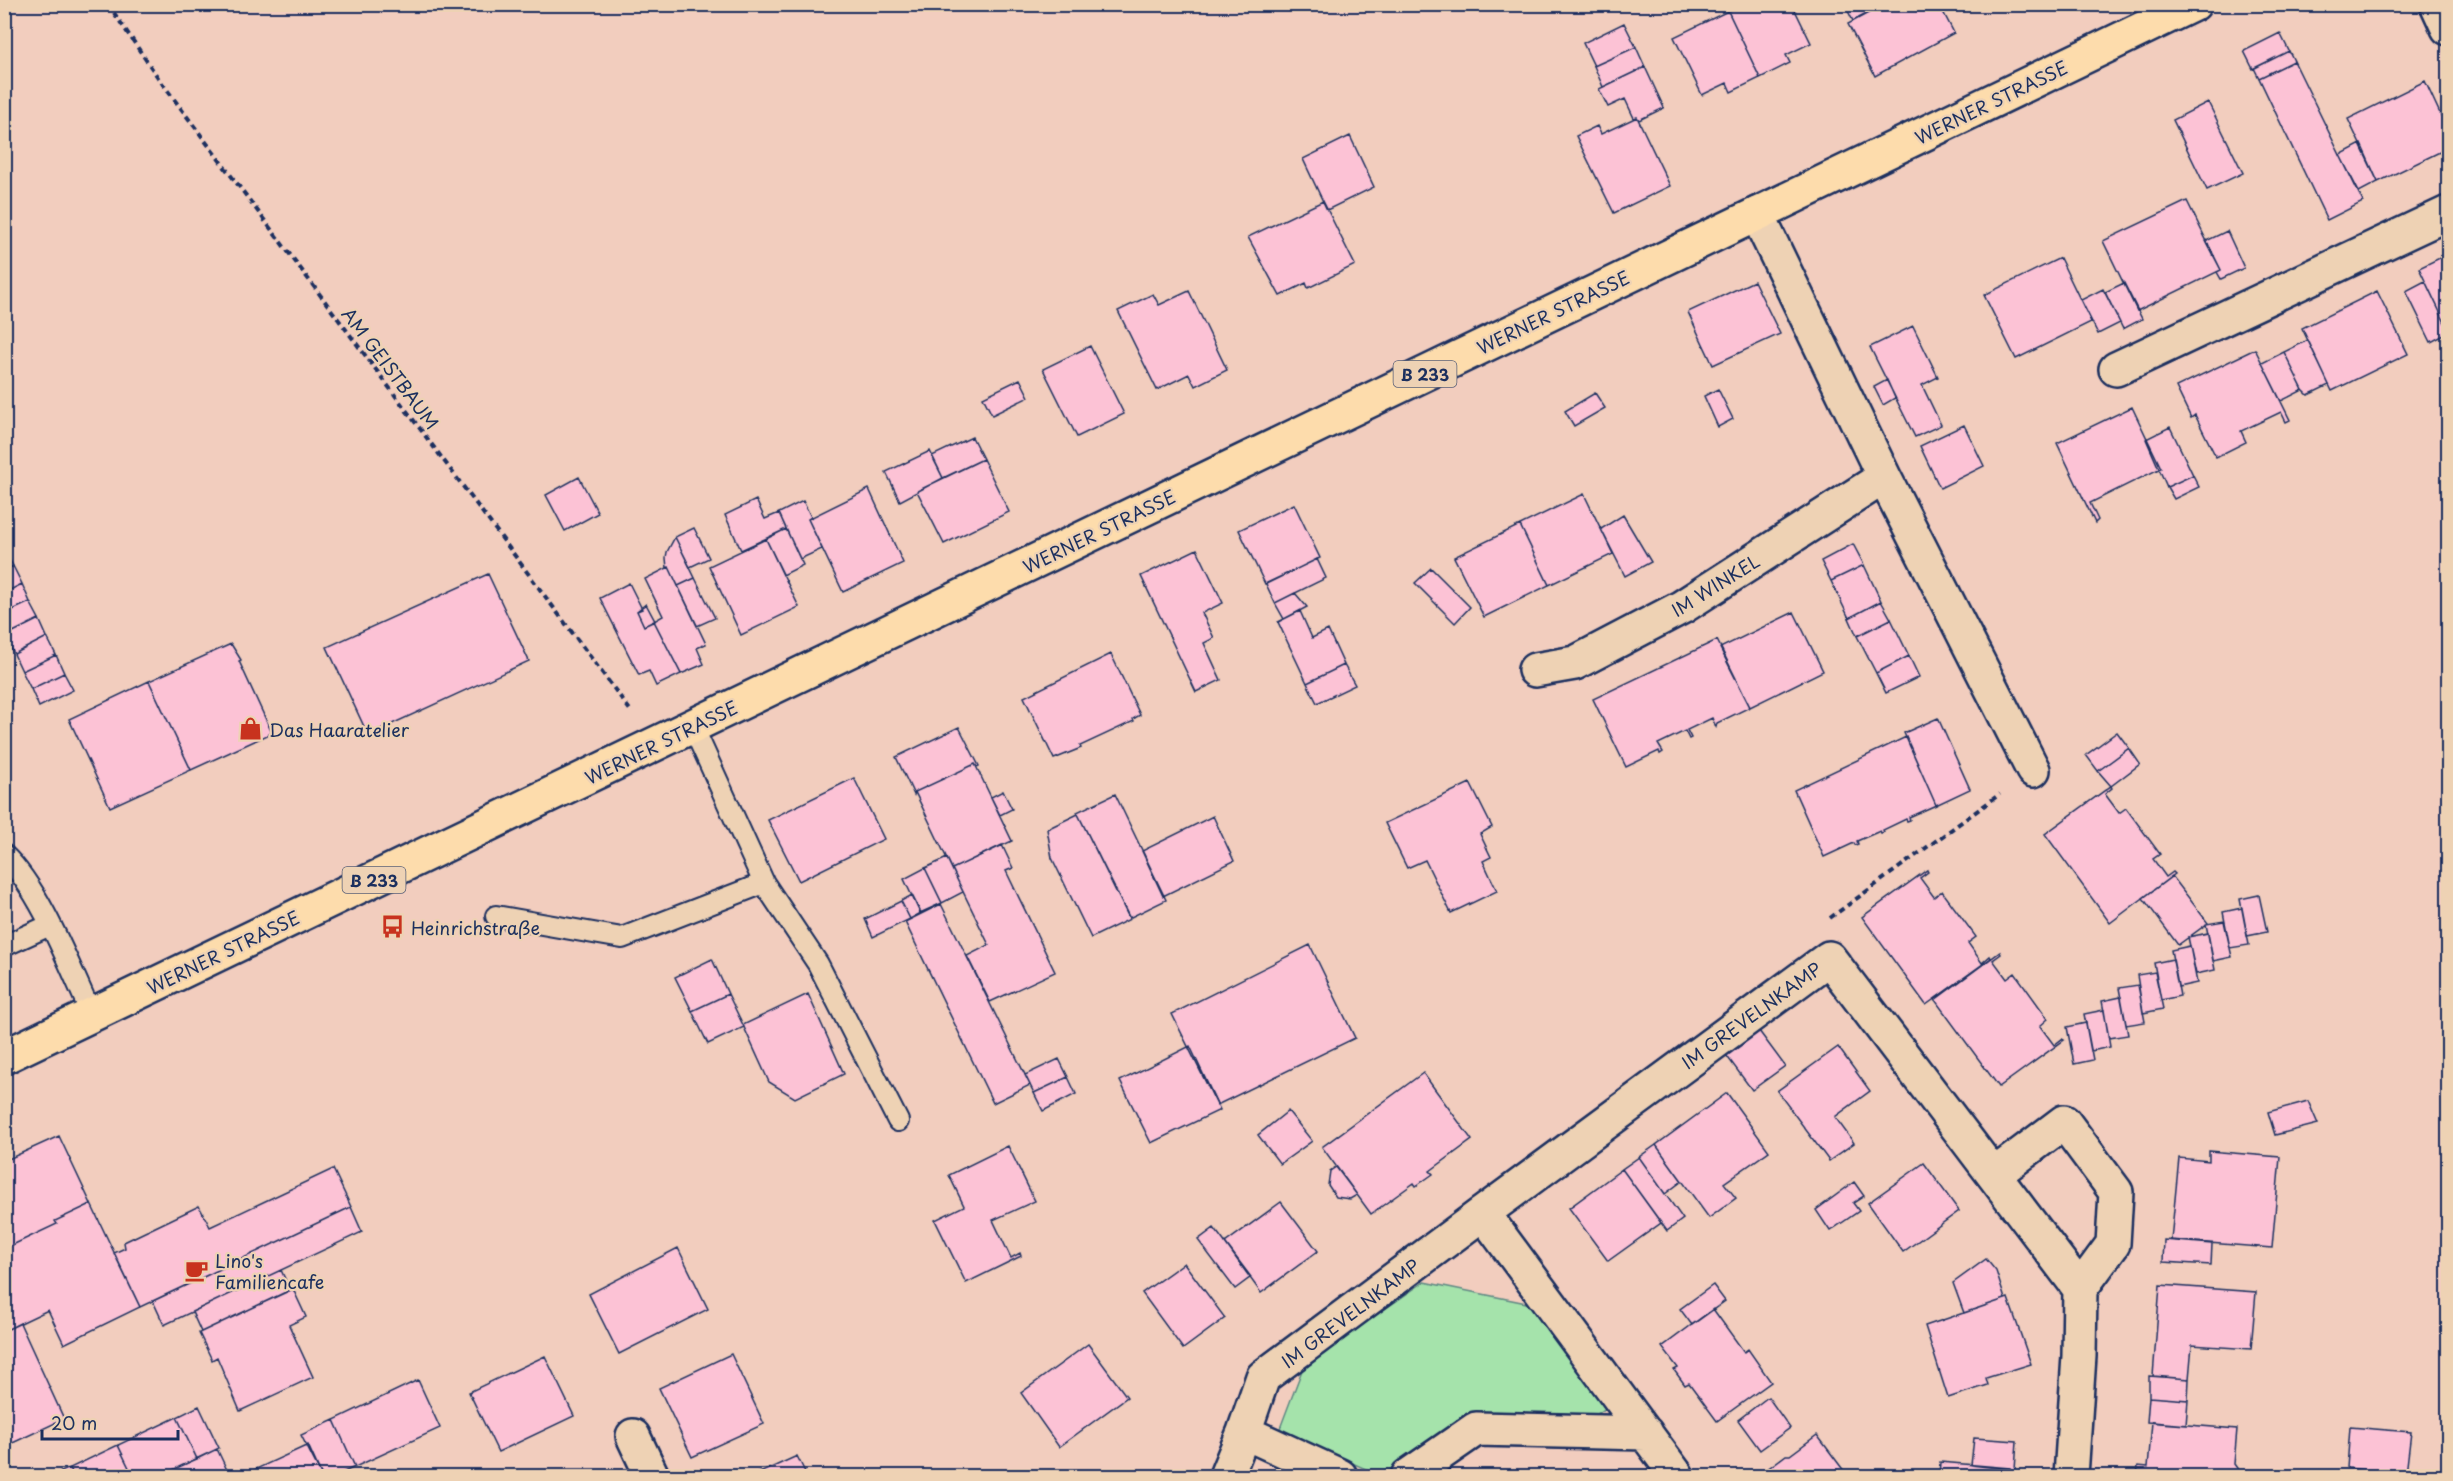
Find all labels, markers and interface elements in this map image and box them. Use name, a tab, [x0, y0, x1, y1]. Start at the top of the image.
street label: WERNER STRASSE	[1910, 53, 2072, 151]
street label: WERNER STRASSE	[1472, 263, 1634, 361]
street label: AM GEISTBAUM	[336, 301, 446, 435]
road number: B 233	[1394, 361, 1456, 387]
street label: WERNER STRASSE	[1018, 482, 1180, 580]
street label: IM WINKEL	[1666, 547, 1764, 623]
street label: WERNER STRASSE	[580, 693, 742, 791]
shop icon: Das Haaratelier	[238, 716, 264, 742]
place label: Das Haaratelier	[269, 716, 410, 743]
road number: B 233	[342, 867, 406, 893]
street label: WERNER STRASSE	[142, 903, 304, 1001]
bus stop icon: Heinrichstraße	[380, 914, 406, 940]
place label: Heinrichstraße	[411, 914, 540, 941]
street label: IM GREVELNKAMP	[1675, 955, 1827, 1075]
place label: Lino's Familiencafe	[215, 1247, 324, 1295]
street label: IM GREVELNKAMP	[1275, 1252, 1425, 1374]
cafe icon: Lino's Familiencafe	[184, 1257, 210, 1283]
scale bar	[42, 1403, 178, 1441]
text: 20 m	[51, 1409, 97, 1436]

